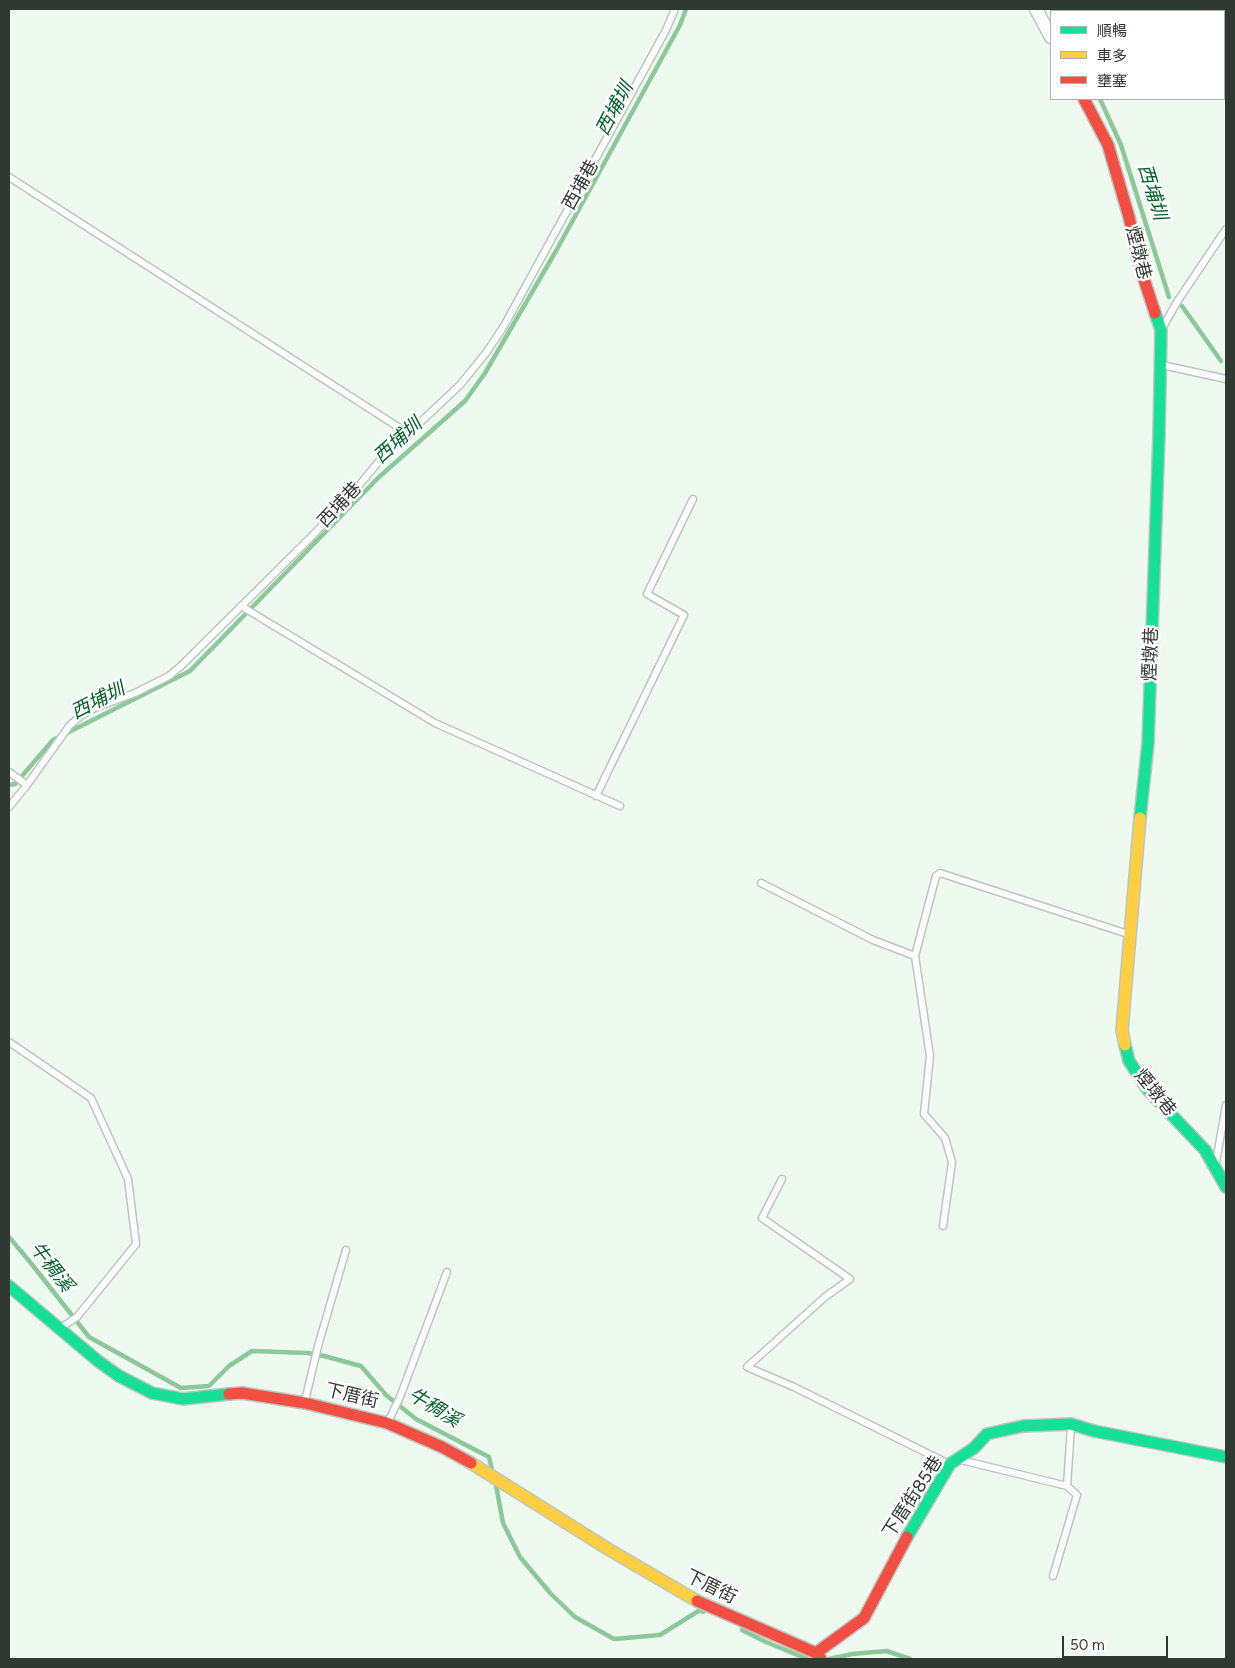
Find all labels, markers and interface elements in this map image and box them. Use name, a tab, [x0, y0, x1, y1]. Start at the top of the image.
legend	[1050, 10, 1225, 100]
text: 順暢	[1097, 22, 1127, 40]
text: 車多	[1097, 47, 1127, 65]
text: 壅塞	[1097, 72, 1127, 90]
water label: 西埔圳	[592, 78, 638, 140]
street label: 西埔巷	[558, 156, 604, 214]
water label: 西埔圳	[1133, 161, 1171, 223]
street label: 煙墩巷	[1121, 224, 1155, 282]
water label: 西埔圳	[369, 413, 427, 469]
street label: 西埔巷	[314, 478, 366, 532]
street label: 煙墩巷	[1139, 627, 1163, 681]
water label: 西埔圳	[67, 678, 129, 724]
street label: 煙墩巷	[1130, 1065, 1180, 1121]
water label: 牛稠溪	[24, 1238, 78, 1296]
street label: 下厝街	[323, 1379, 381, 1413]
water label: 牛稠溪	[404, 1384, 464, 1432]
street label: 下厝街85巷	[879, 1452, 947, 1542]
street label: 下厝街	[682, 1565, 740, 1609]
scale bar	[1065, 1626, 1171, 1658]
text: 50 m	[1070, 1636, 1105, 1654]

